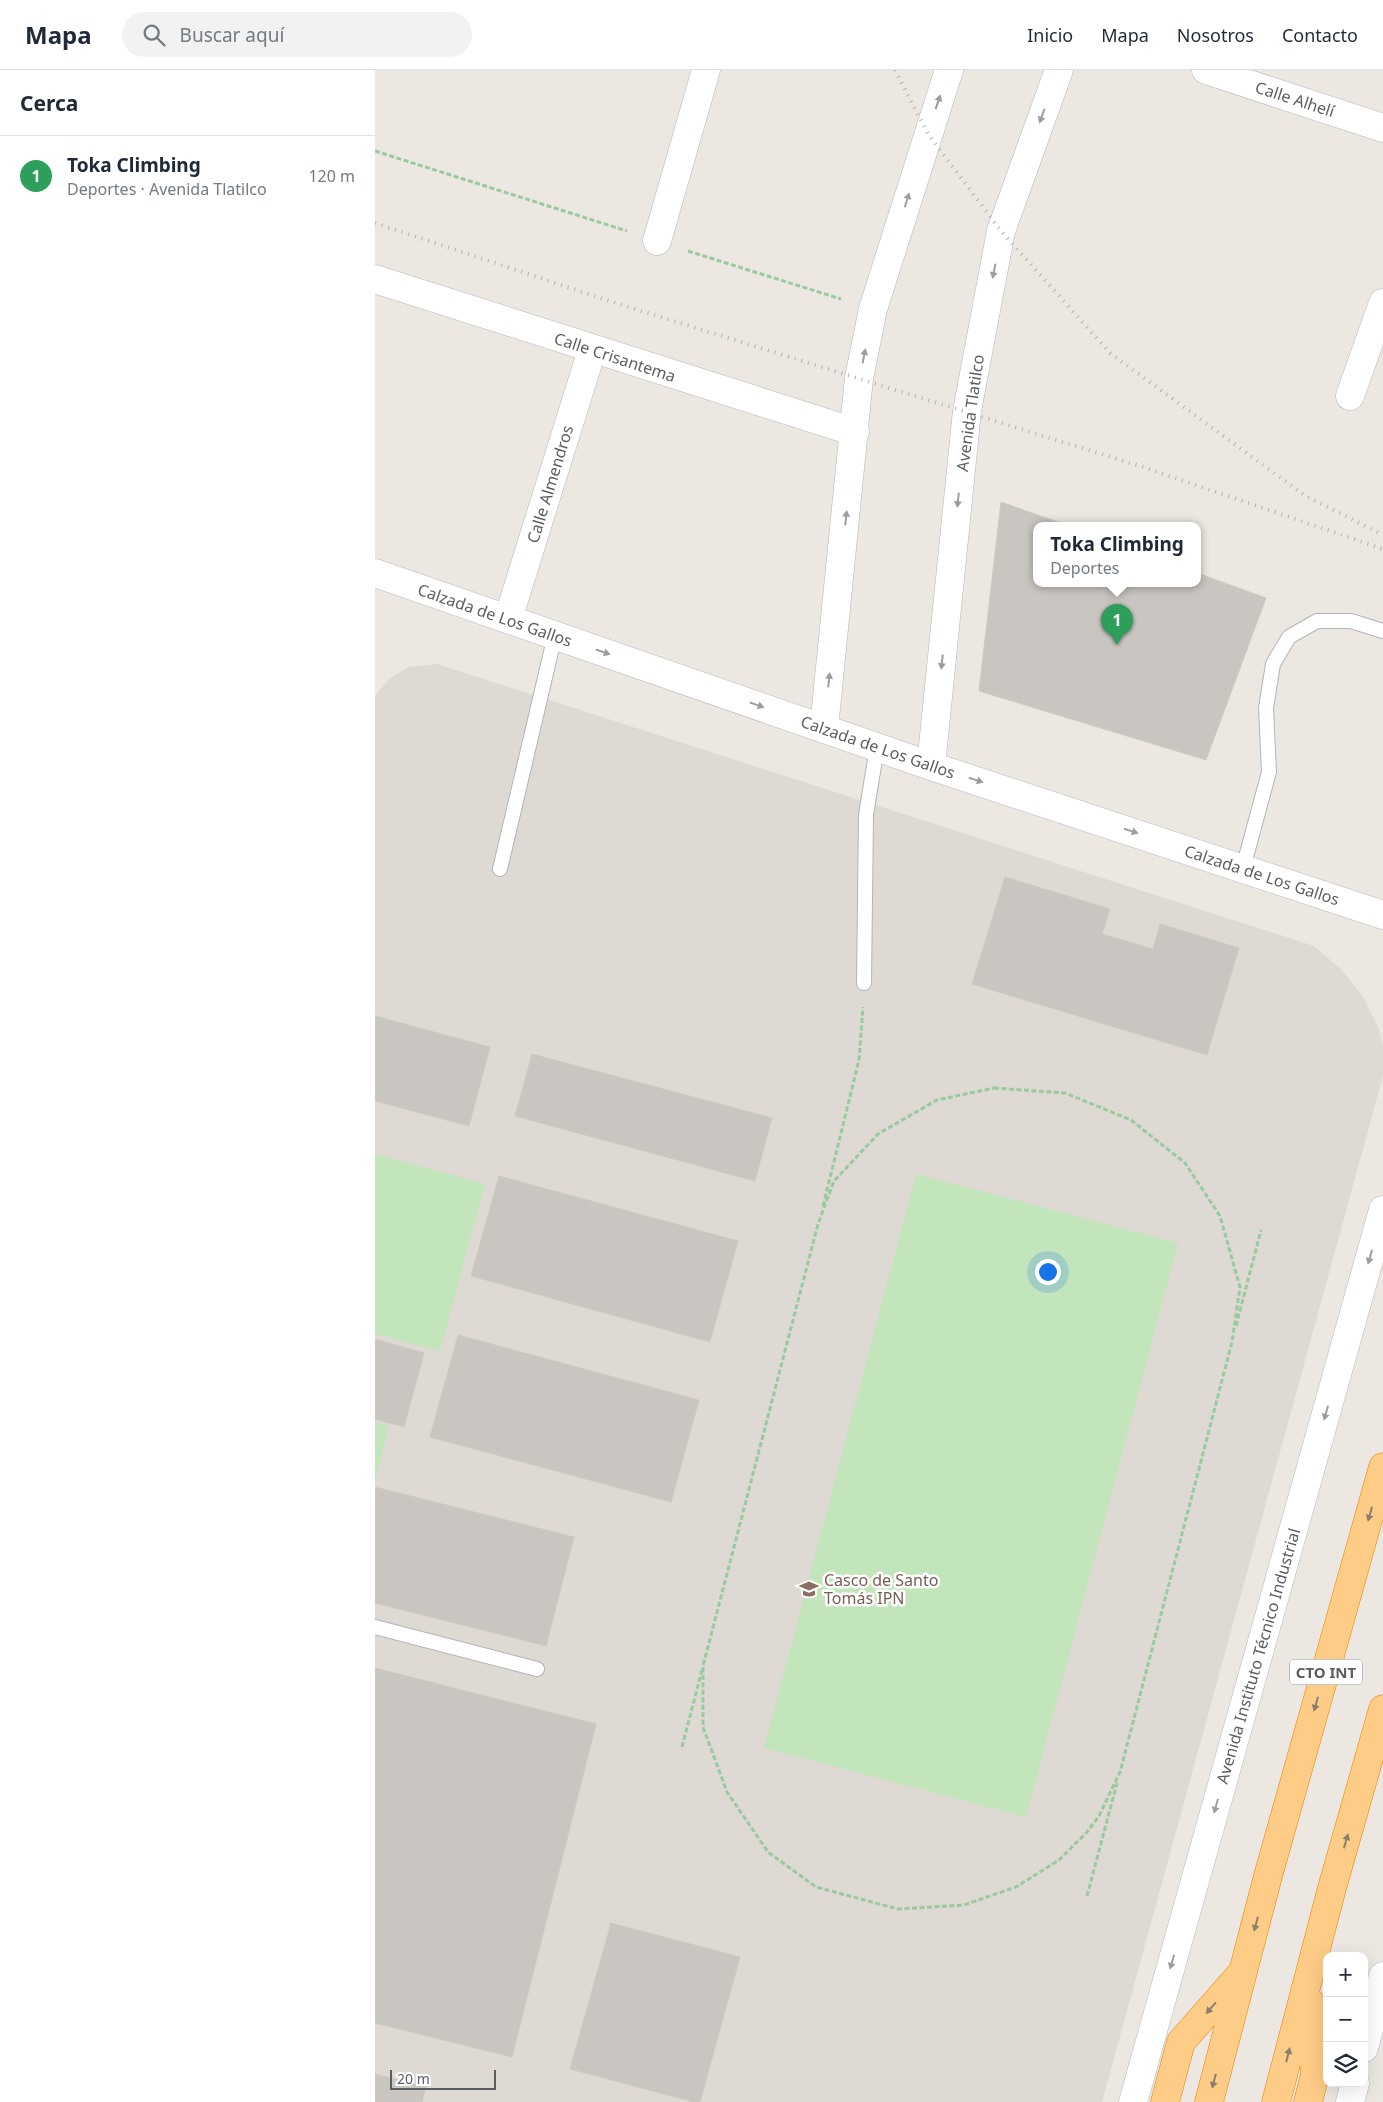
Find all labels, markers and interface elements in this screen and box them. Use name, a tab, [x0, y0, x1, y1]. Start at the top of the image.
search box	[122, 12, 472, 57]
text: Mapa	[25, 18, 92, 51]
icon: search	[140, 21, 168, 49]
text: Buscar aquí	[180, 22, 284, 48]
text: Inicio	[1027, 23, 1073, 47]
text: Mapa	[1101, 23, 1149, 47]
text: Nosotros	[1177, 23, 1254, 47]
text: Contacto	[1282, 23, 1358, 47]
street label: Calle Alhelí	[1253, 76, 1338, 122]
text: Cerca	[20, 89, 78, 117]
one-way arrow	[935, 94, 943, 109]
one-way arrow	[1038, 109, 1046, 124]
text: Toka Climbing	[67, 152, 201, 178]
text: 1	[31, 165, 41, 187]
text: 120 m	[308, 165, 355, 187]
text: Deportes · Avenida Tlatilco	[67, 178, 267, 200]
one-way arrow	[903, 192, 911, 207]
one-way arrow	[989, 263, 997, 279]
street label: Calle Crisantema	[551, 327, 679, 387]
one-way arrow	[860, 348, 868, 364]
street label: Avenida Tlatilco	[951, 353, 989, 473]
street label: Calle Almendros	[522, 422, 578, 546]
one-way arrow	[954, 492, 962, 508]
one-way arrow	[842, 510, 850, 526]
popup	[1033, 522, 1201, 587]
text: Toka Climbing	[1050, 531, 1184, 557]
text: Deportes	[1050, 557, 1119, 579]
street label: Calzada de Los Gallos	[415, 578, 575, 652]
pin: 1	[1101, 604, 1133, 645]
one-way arrow	[596, 648, 611, 656]
one-way arrow	[938, 654, 946, 670]
one-way arrow	[825, 671, 833, 687]
one-way arrow	[749, 702, 764, 709]
street label: Calzada de Los Gallos	[798, 710, 958, 784]
one-way arrow	[969, 777, 984, 785]
one-way arrow	[1124, 827, 1139, 835]
street label: Calzada de Los Gallos	[1182, 840, 1342, 910]
one-way arrow	[1365, 1250, 1373, 1265]
your location	[1035, 1259, 1061, 1285]
one-way arrow	[1322, 1406, 1330, 1421]
one-way arrow	[1365, 1507, 1373, 1522]
street label: Avenida Instituto Técnico Industrial	[1211, 1526, 1305, 1786]
place label: Casco de Santo Tomás IPN	[824, 1569, 938, 1609]
school or university icon: Casco de Santo Tomás IPN	[798, 1578, 820, 1600]
road number: CTO INT	[1290, 1660, 1362, 1684]
one-way arrow	[1312, 1697, 1320, 1712]
one-way arrow	[1212, 1798, 1220, 1813]
one-way arrow	[1342, 1833, 1350, 1848]
one-way arrow	[1252, 1916, 1260, 1931]
map controls	[1323, 1952, 1368, 2087]
button: +	[1323, 1952, 1368, 1997]
one-way arrow	[1168, 1955, 1176, 1970]
button: −	[1323, 1997, 1368, 2042]
one-way arrow	[1205, 2001, 1217, 2013]
button: layers	[1323, 2042, 1368, 2087]
one-way arrow	[1284, 2047, 1292, 2062]
scale bar	[390, 2067, 496, 2090]
text: 20 m	[397, 2069, 430, 2088]
one-way arrow	[1210, 2073, 1218, 2088]

